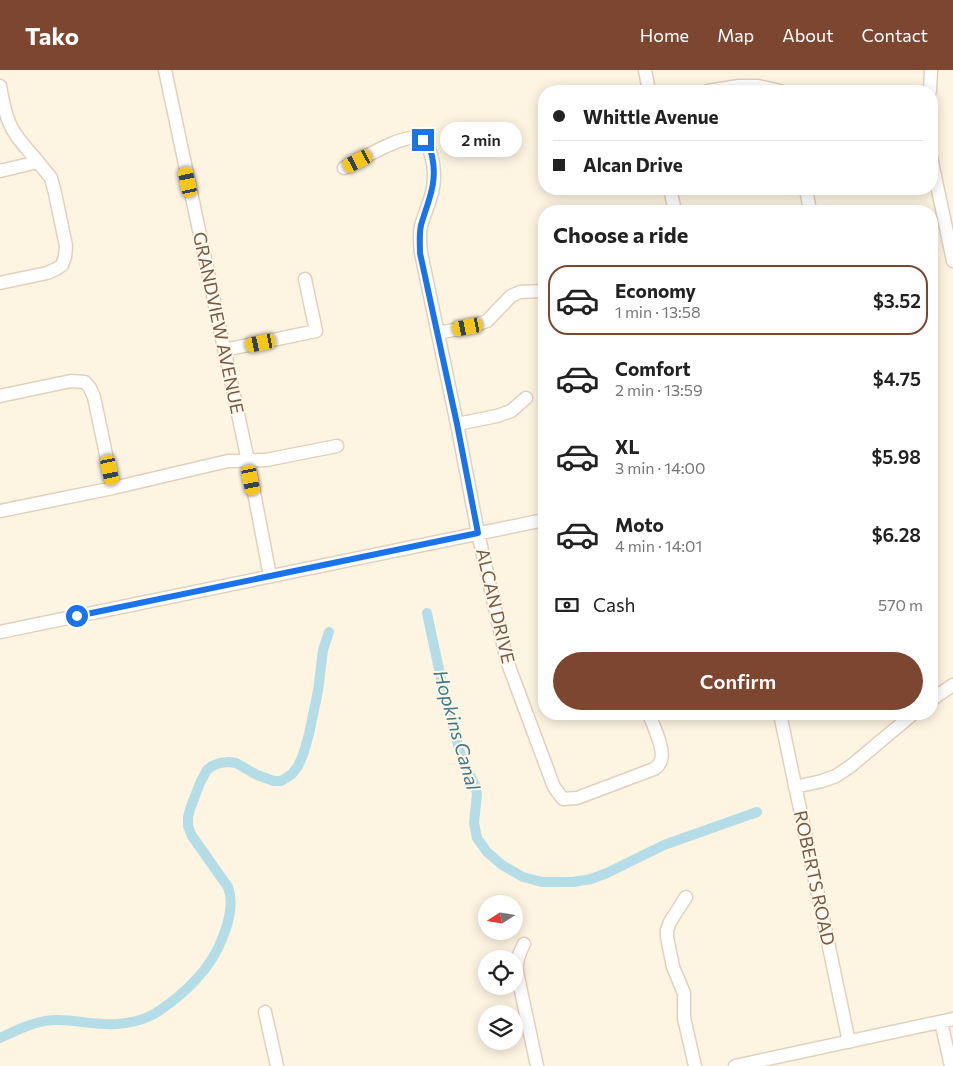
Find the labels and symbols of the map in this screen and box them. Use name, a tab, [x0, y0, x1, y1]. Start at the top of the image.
callout: 2 min	[440, 122, 523, 158]
route end	[412, 129, 434, 151]
car	[341, 148, 374, 174]
car	[177, 166, 198, 198]
street label: GRANDVIEW AVENUE	[189, 230, 249, 416]
car	[451, 317, 484, 337]
car	[244, 333, 277, 353]
car	[99, 454, 120, 486]
car	[240, 464, 261, 496]
street label: ALCAN DRIVE	[472, 546, 520, 666]
route start	[66, 605, 88, 627]
water label: Hopkins Canal	[429, 667, 486, 794]
street label: ROBERTS ROAD	[790, 808, 840, 947]
north arrow	[478, 895, 522, 940]

